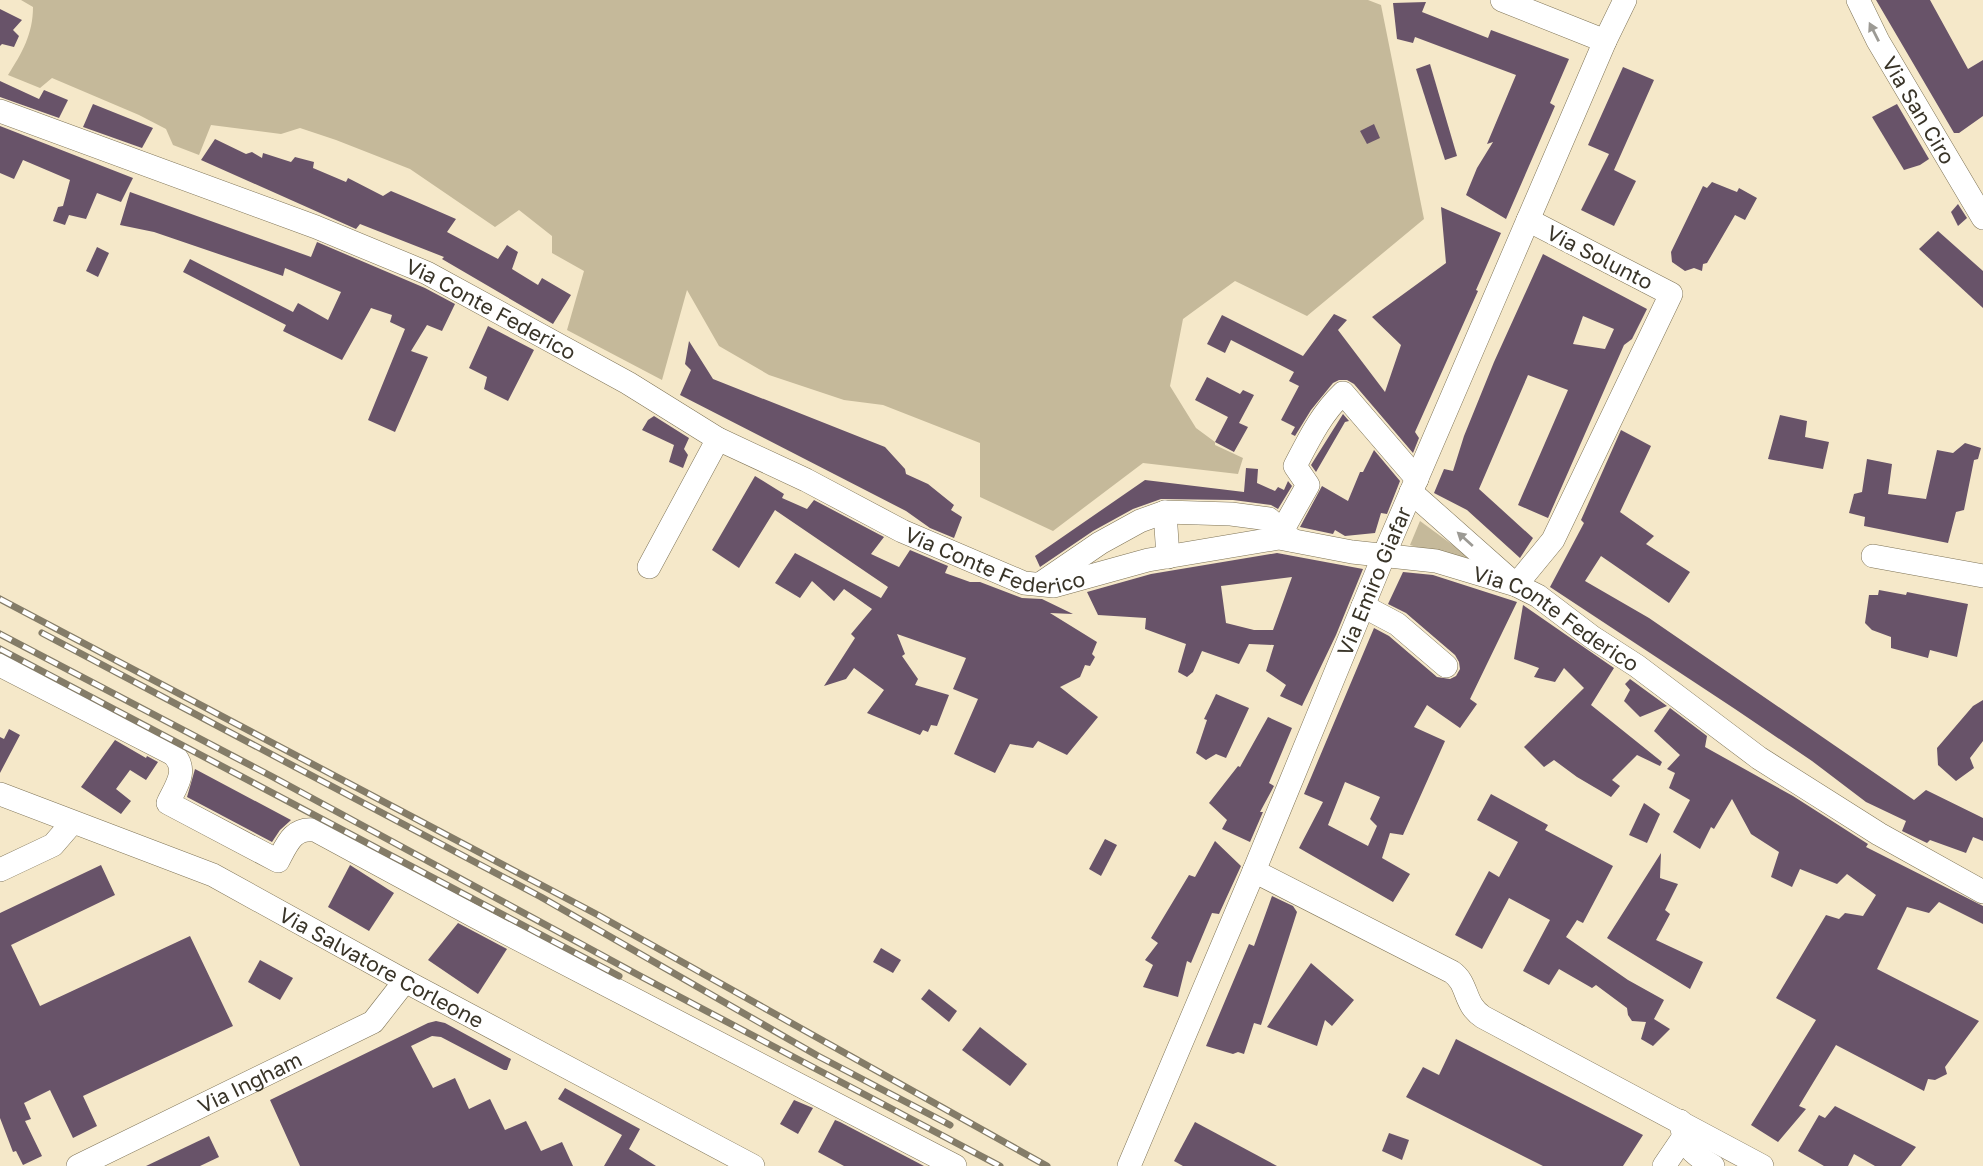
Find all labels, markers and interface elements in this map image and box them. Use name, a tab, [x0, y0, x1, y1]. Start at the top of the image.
one-way arrow	[1869, 22, 1880, 42]
street label: Via San Ciro	[1877, 52, 1961, 169]
street label: Via Solunto	[1542, 219, 1658, 295]
street label: Via Conte Federico	[402, 253, 581, 365]
street label: Via Emiro Giafar	[1331, 502, 1416, 660]
street label: Via Conte Federico	[901, 521, 1088, 599]
one-way arrow	[1457, 532, 1474, 548]
street label: Via Conte Federico	[1470, 560, 1644, 677]
street label: Via Salvatore Corleone	[275, 901, 488, 1034]
street label: Via Ingham	[193, 1046, 306, 1119]

